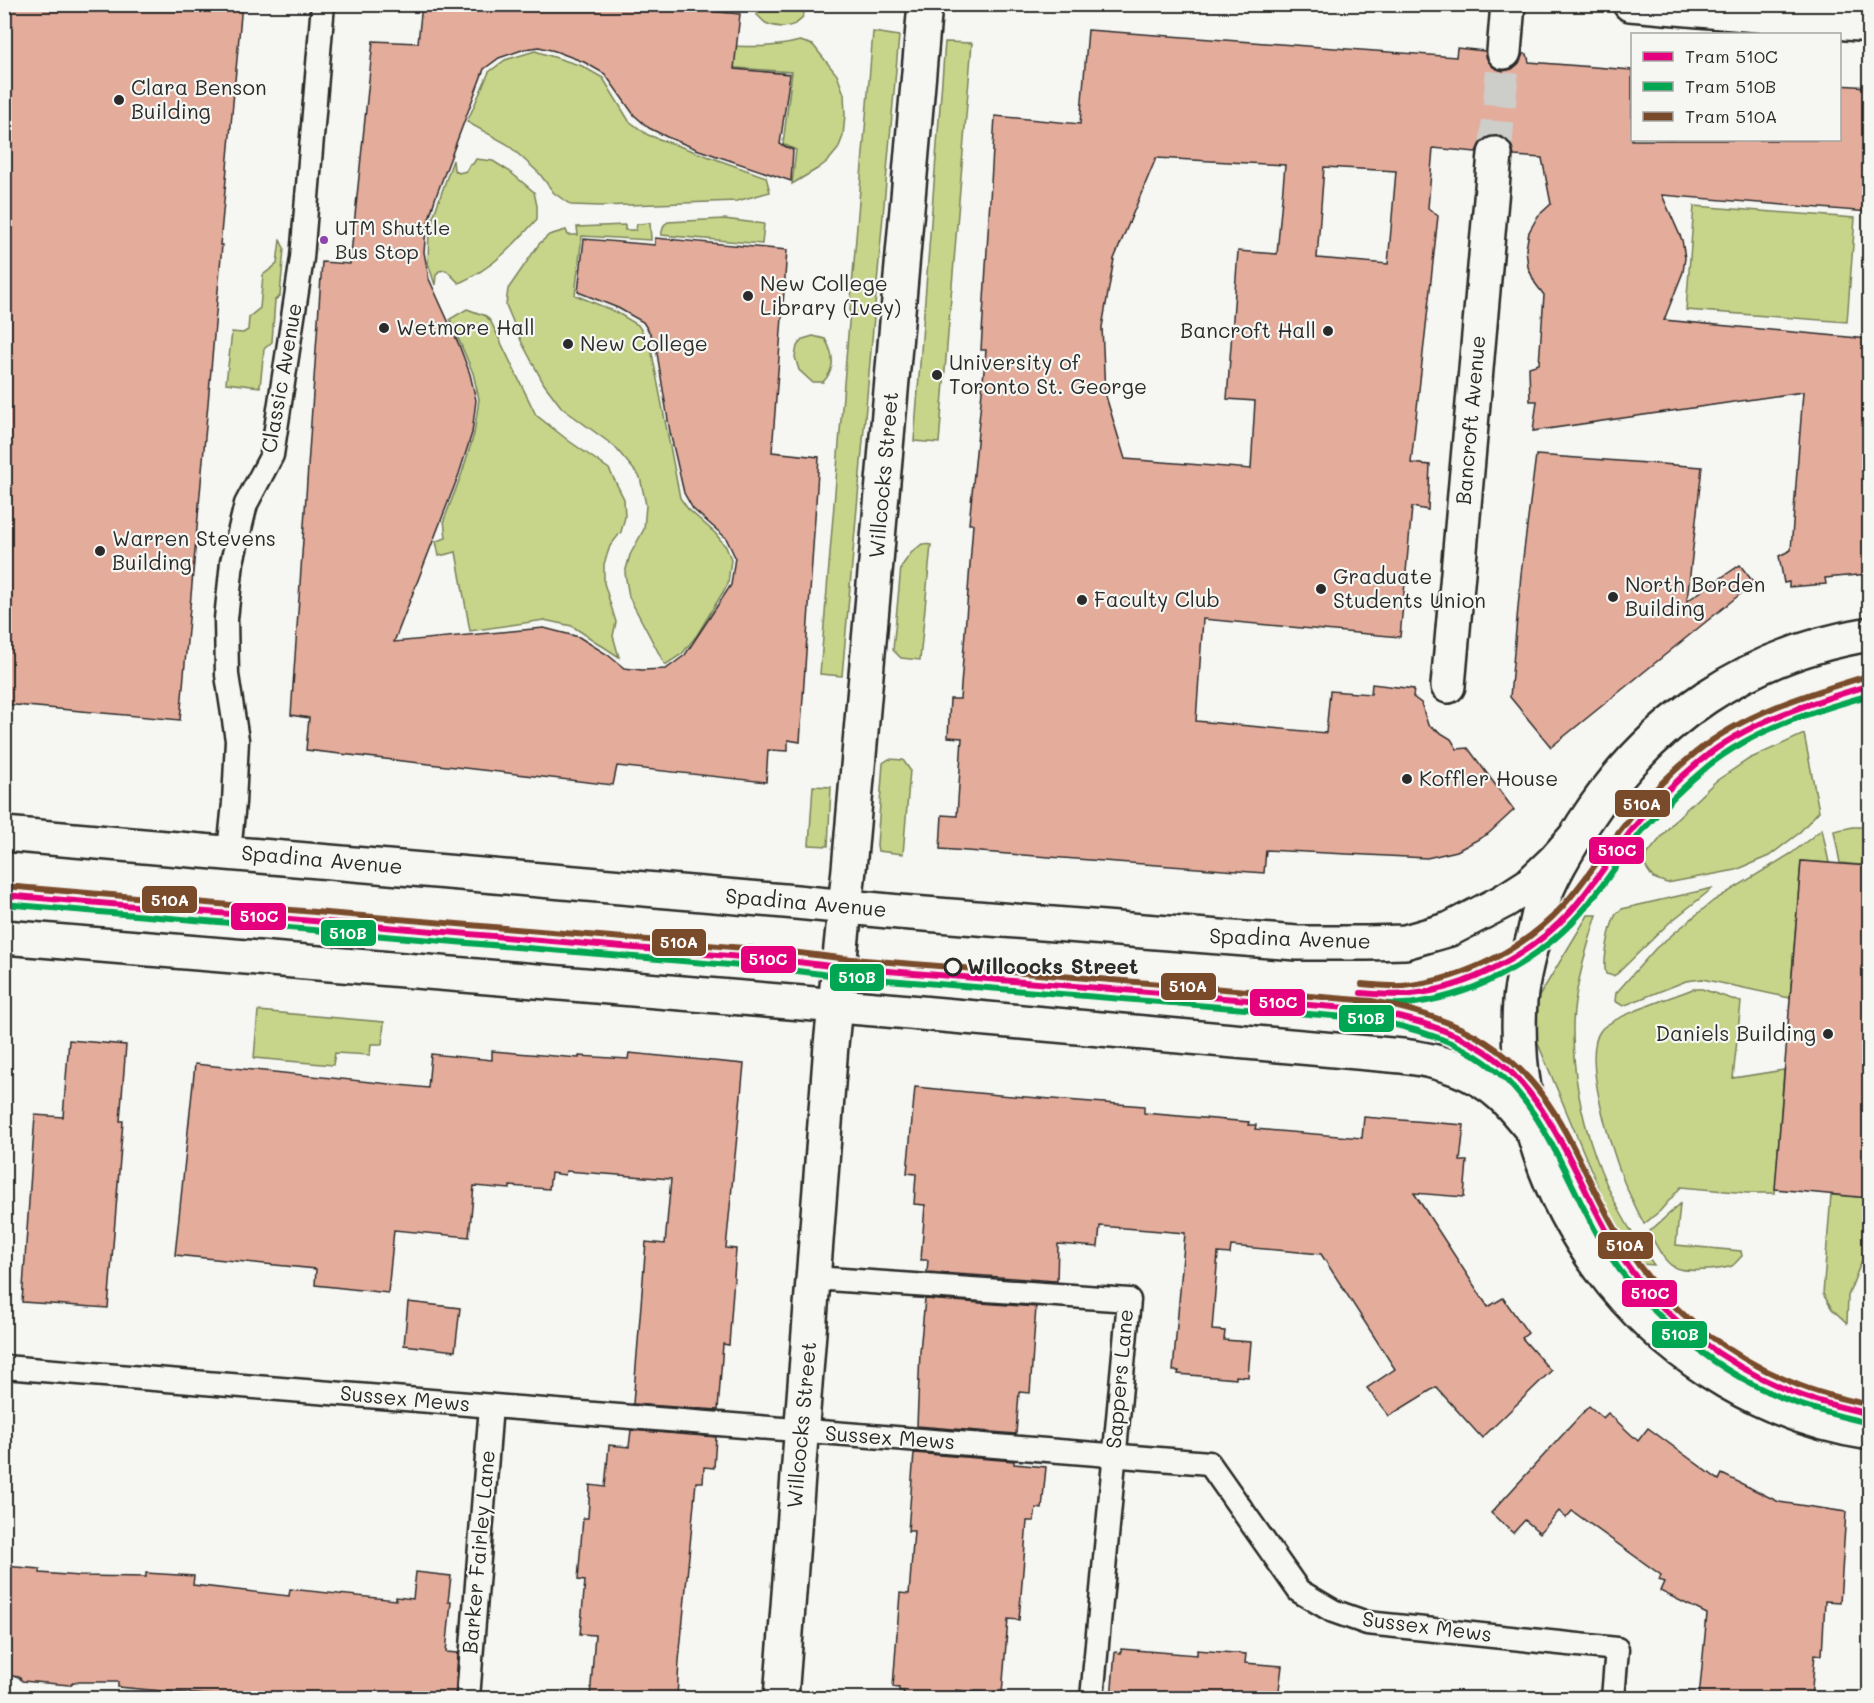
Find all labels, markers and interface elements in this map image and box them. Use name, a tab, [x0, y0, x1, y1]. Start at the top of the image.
legend	[1631, 33, 1841, 141]
text: Tram 510C	[1685, 44, 1778, 68]
place label: Clara Benson Building	[131, 73, 267, 124]
text: Tram 510B	[1685, 74, 1776, 98]
marker: Clara Benson Building	[112, 93, 126, 107]
text: Tram 510A	[1685, 104, 1777, 128]
place label: UTM Shuttle Bus Stop	[335, 214, 450, 264]
marker: UTM Shuttle Bus Stop	[318, 234, 330, 246]
place label: New College Library (Ivey)	[760, 269, 901, 320]
marker: New College Library (Ivey)	[741, 289, 755, 303]
street label: Classic Avenue	[254, 301, 307, 455]
place label: Wetmore Hall	[396, 313, 535, 340]
place label: Bancroft Hall	[1180, 316, 1316, 343]
marker: Wetmore Hall	[377, 321, 391, 335]
marker: Bancroft Hall	[1321, 324, 1335, 338]
place label: New College	[580, 329, 708, 356]
street label: Bancroft Avenue	[1449, 334, 1490, 506]
marker: New College	[561, 337, 575, 351]
place label: University of Toronto St. George	[949, 348, 1147, 399]
marker: University of Toronto St. George	[930, 368, 944, 382]
street label: Willcocks Street	[862, 390, 903, 559]
place label: Warren Stevens Building	[112, 524, 276, 575]
marker: Warren Stevens Building	[93, 544, 107, 558]
place label: Graduate Students Union	[1333, 562, 1486, 613]
place label: North Borden Building	[1625, 570, 1765, 621]
marker: Graduate Students Union	[1314, 582, 1328, 596]
place label: Faculty Club	[1094, 585, 1220, 612]
marker: North Borden Building	[1606, 590, 1620, 604]
marker: Faculty Club	[1075, 593, 1089, 607]
place label: Koffler House	[1419, 764, 1558, 791]
marker: Koffler House	[1400, 772, 1414, 786]
line badge: 510A	[1614, 789, 1671, 818]
text: 510A	[1623, 793, 1661, 814]
line badge: 510C	[1588, 836, 1645, 865]
street label: Spadina Avenue	[240, 838, 404, 879]
text: 510C	[1598, 839, 1636, 860]
street label: Spadina Avenue	[724, 881, 888, 922]
line badge: 510A	[141, 885, 198, 914]
text: 510A	[151, 889, 189, 910]
line badge: 510C	[230, 902, 287, 931]
text: 510C	[240, 905, 278, 926]
line badge: 510B	[320, 919, 377, 947]
street label: Spadina Avenue	[1209, 921, 1371, 954]
text: 510B	[329, 922, 367, 943]
line badge: 510A	[651, 928, 707, 957]
text: 510A	[660, 931, 698, 952]
line badge: 510C	[740, 945, 797, 974]
text: 510C	[749, 948, 787, 969]
place label: Willcocks Street	[967, 952, 1138, 979]
marker: Willcocks Street	[944, 958, 962, 976]
line badge: 510B	[829, 963, 885, 992]
text: 510B	[838, 966, 876, 987]
line badge: 510A	[1160, 972, 1217, 1001]
text: 510A	[1169, 975, 1207, 996]
line badge: 510C	[1249, 988, 1306, 1017]
text: 510C	[1259, 991, 1297, 1012]
line badge: 510B	[1338, 1004, 1395, 1033]
text: 510B	[1347, 1007, 1385, 1028]
place label: Daniels Building	[1655, 1019, 1816, 1046]
marker: Daniels Building	[1821, 1027, 1835, 1041]
line badge: 510A	[1597, 1231, 1654, 1260]
text: 510A	[1606, 1234, 1644, 1255]
line badge: 510C	[1621, 1279, 1678, 1308]
text: 510C	[1631, 1282, 1669, 1303]
street label: Sappers Lane	[1099, 1308, 1138, 1450]
line badge: 510B	[1651, 1320, 1708, 1349]
text: 510B	[1661, 1323, 1699, 1344]
street label: Willcocks Street	[780, 1340, 821, 1509]
street label: Sussex Mews	[339, 1378, 471, 1417]
street label: Sussex Mews	[824, 1418, 956, 1455]
street label: Barker Fairley Lane	[455, 1449, 500, 1655]
street label: Sussex Mews	[1361, 1604, 1494, 1647]

